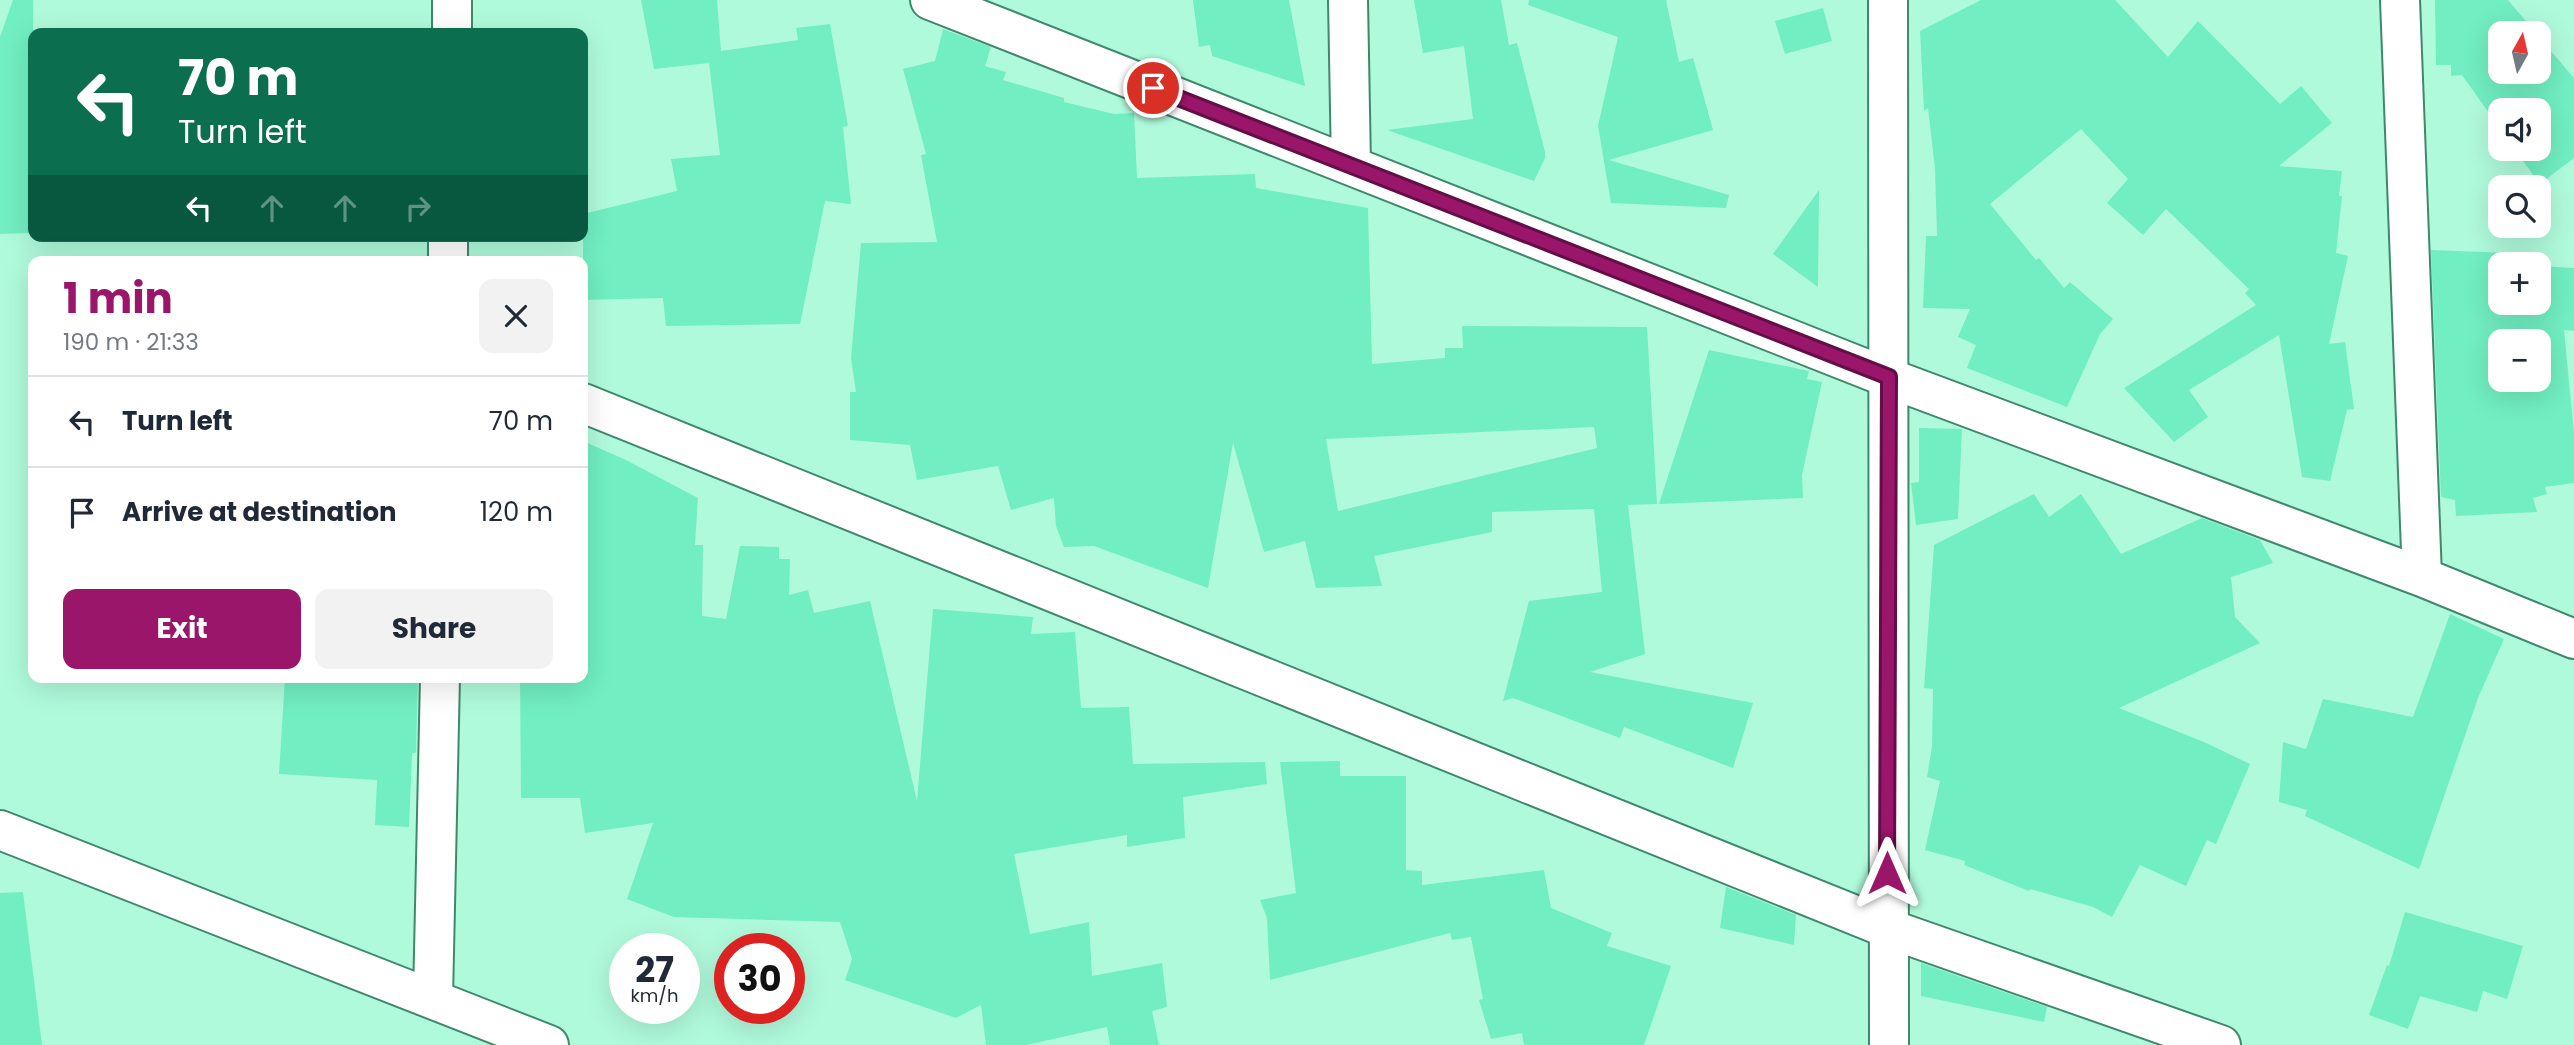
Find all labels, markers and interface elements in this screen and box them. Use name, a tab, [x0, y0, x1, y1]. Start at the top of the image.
north arrow	[2488, 21, 2552, 84]
map controls	[2488, 21, 2551, 392]
text: 70 m	[178, 44, 298, 112]
icon: left	[63, 56, 154, 147]
pin	[1123, 58, 1183, 118]
icon: arrive	[1134, 69, 1172, 107]
button: sound	[2488, 98, 2551, 161]
text: Turn left	[178, 109, 307, 154]
button: search	[2488, 175, 2551, 238]
icon: left	[180, 189, 218, 227]
icon: ahead	[253, 189, 291, 227]
icon: ahead	[326, 189, 364, 227]
icon: right	[399, 189, 437, 227]
button: +	[2488, 252, 2551, 315]
text: 1 min	[63, 269, 173, 328]
button: close	[479, 279, 553, 353]
text: 190 m · 21:33	[63, 326, 199, 358]
button: −	[2488, 329, 2551, 392]
icon: left	[63, 403, 101, 441]
text: Turn left	[122, 403, 233, 439]
text: 70 m	[489, 403, 553, 439]
icon: arrive	[63, 494, 101, 532]
text: Arrive at destination	[122, 494, 397, 530]
text: 120 m	[480, 494, 553, 530]
button: Exit	[63, 589, 301, 669]
button: Share	[315, 589, 553, 669]
position arrow	[1850, 836, 1924, 910]
speed limit sign: 30	[714, 933, 805, 1024]
text: 27	[635, 945, 674, 994]
text: km/h	[631, 983, 678, 1008]

